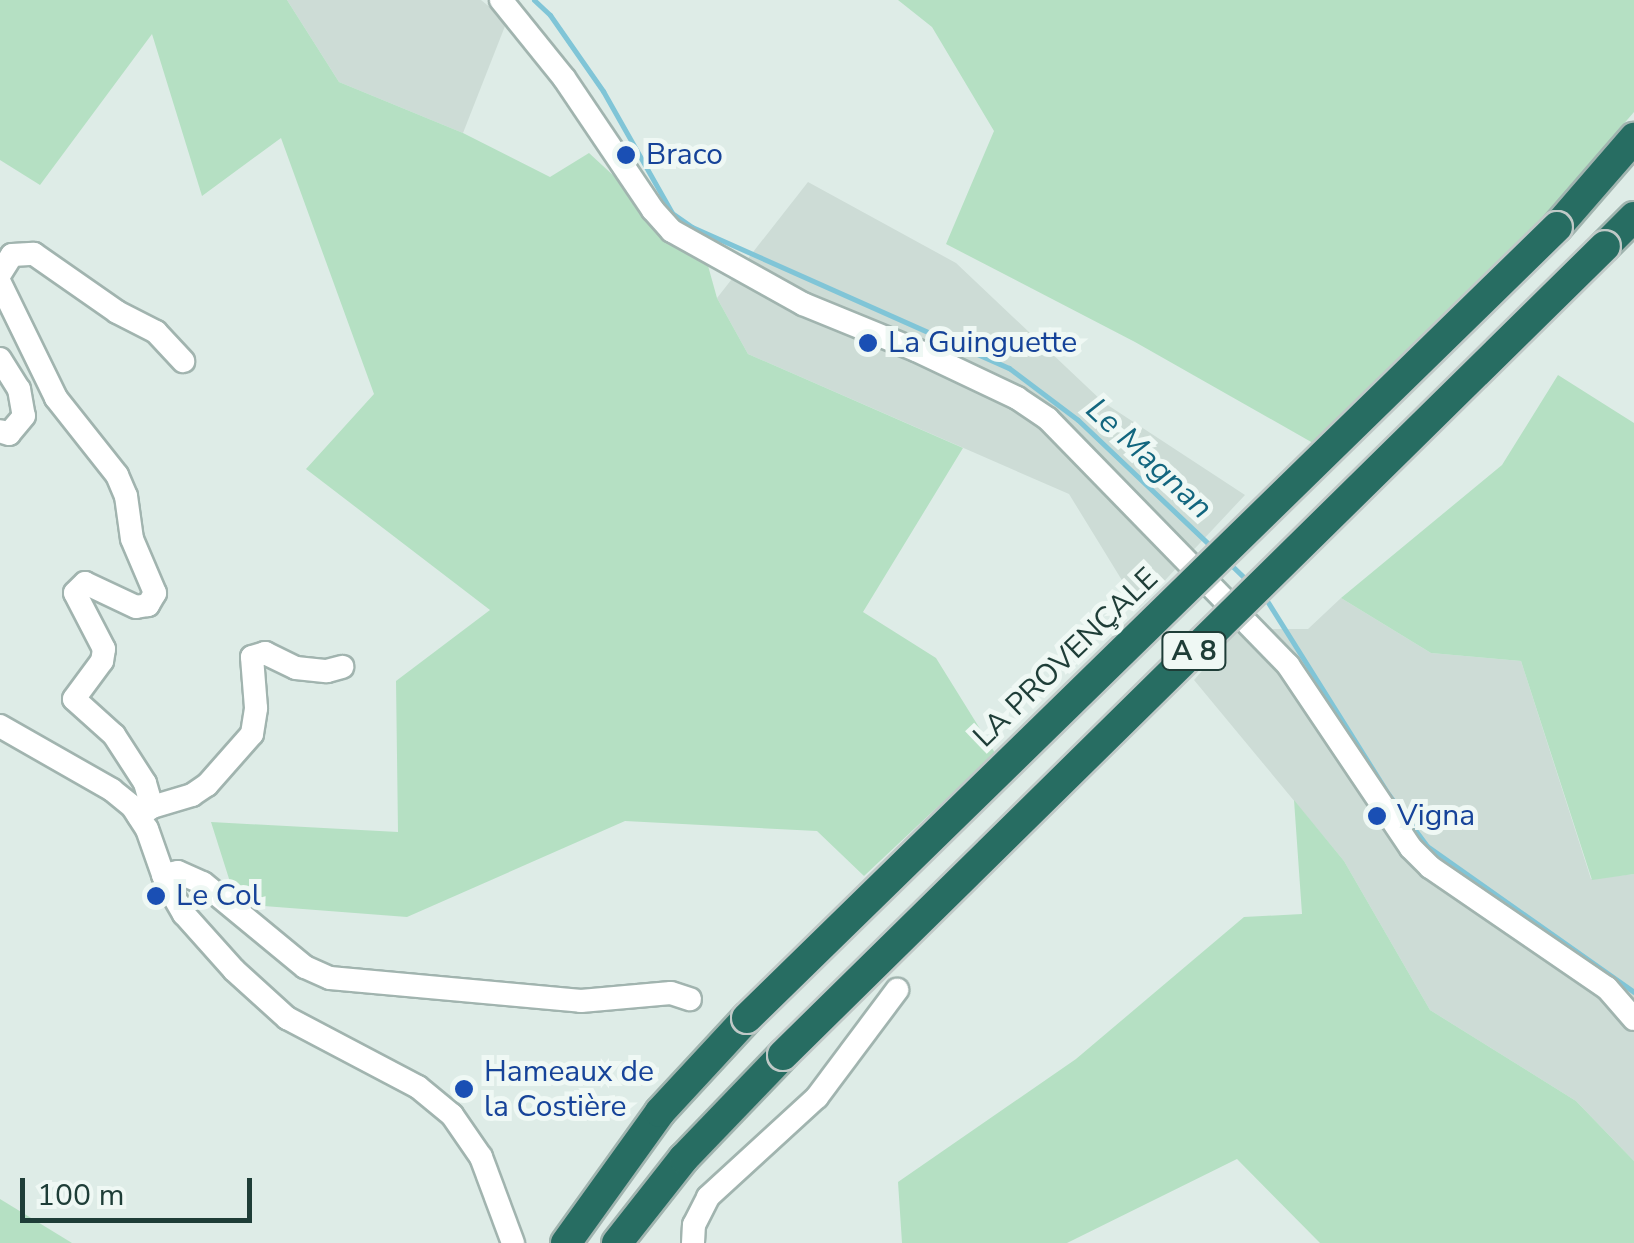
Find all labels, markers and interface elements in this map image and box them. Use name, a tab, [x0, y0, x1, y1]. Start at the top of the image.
place label: Braco	[646, 137, 723, 173]
marker: Braco	[615, 144, 637, 166]
place label: La Guinguette	[888, 325, 1077, 361]
marker: La Guinguette	[857, 332, 879, 354]
water label: Le Magnan	[1078, 391, 1220, 527]
street label: LA PROVENÇALE	[966, 561, 1166, 755]
road number: A 8	[1159, 628, 1229, 674]
place label: Vigna	[1397, 798, 1475, 834]
marker: Vigna	[1366, 805, 1388, 827]
place label: Le Col	[176, 878, 261, 914]
marker: Le Col	[145, 885, 167, 907]
place label: Hameaux de la Costière	[484, 1054, 654, 1124]
marker: Hameaux de la Costière	[453, 1078, 475, 1100]
scale bar	[25, 1158, 258, 1220]
text: 100 m	[37, 1175, 124, 1216]

